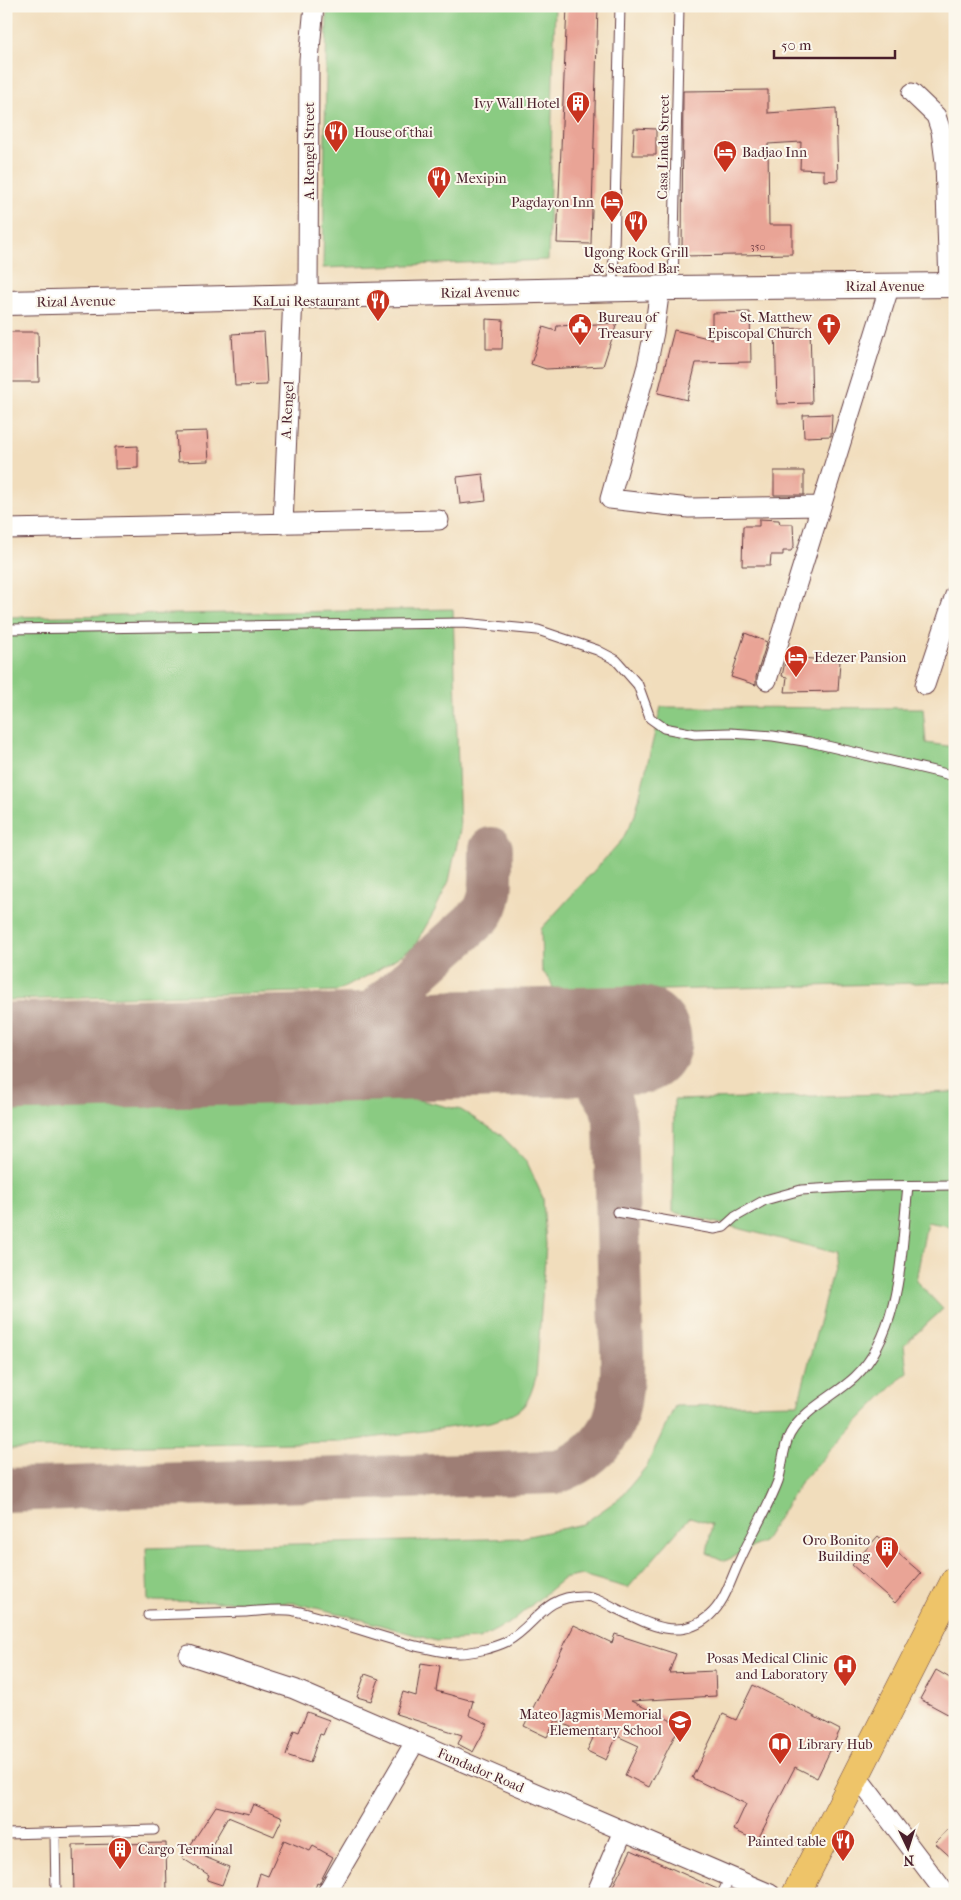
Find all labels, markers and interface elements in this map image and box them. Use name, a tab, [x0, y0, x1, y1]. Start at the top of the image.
scale bar	[774, 28, 895, 60]
text: 50 m	[781, 36, 812, 54]
building icon: Ivy Wall Hotel	[565, 90, 591, 124]
street label: Casa Linda Street	[654, 94, 673, 200]
place label: Ivy Wall Hotel	[474, 95, 560, 112]
street label: A. Rengel Street	[301, 102, 318, 201]
restaurant icon: House of thai	[323, 119, 349, 153]
place label: House of thai	[354, 124, 433, 141]
hotel icon: Badjao Inn	[712, 139, 738, 173]
place label: Badjao Inn	[742, 144, 807, 161]
restaurant icon: Mexipin	[426, 165, 452, 199]
place label: Mexipin	[456, 170, 507, 187]
hotel icon: Pagdayon Inn	[599, 189, 625, 223]
place label: Pagdayon Inn	[511, 194, 594, 211]
restaurant icon: Ugong Rock Grill & Seafood Bar	[623, 209, 649, 243]
house number: 350	[750, 240, 766, 253]
place label: Ugong Rock Grill & Seafood Bar	[583, 244, 689, 277]
street label: Rizal Avenue	[845, 278, 925, 295]
street label: Rizal Avenue	[440, 283, 520, 302]
restaurant icon: KaLui Restaurant	[365, 288, 391, 322]
street label: Rizal Avenue	[36, 292, 116, 311]
place label: KaLui Restaurant	[253, 293, 360, 310]
place label: Bureau of Treasury	[598, 309, 660, 342]
place label: St. Matthew Episcopal Church	[707, 309, 813, 342]
public building icon: Bureau of Treasury	[567, 312, 593, 346]
church icon: St. Matthew Episcopal Church	[816, 312, 842, 346]
street label: A. Rengel	[277, 380, 298, 441]
hotel icon: Edezer Pansion	[783, 644, 809, 678]
place label: Edezer Pansion	[814, 649, 906, 666]
place label: Oro Bonito Building	[803, 1532, 871, 1565]
building icon: Oro Bonito Building	[874, 1535, 900, 1569]
place label: Posas Medical Clinic and Laboratory	[706, 1650, 829, 1683]
hospital icon: Posas Medical Clinic and Laboratory	[832, 1653, 858, 1687]
place label: Mateo Jagmis Memorial Elementary School	[519, 1706, 662, 1739]
school or university icon: Mateo Jagmis Memorial Elementary School	[667, 1709, 693, 1743]
library icon: Library Hub	[767, 1731, 793, 1765]
place label: Library Hub	[798, 1736, 873, 1753]
street label: Fundador Road	[435, 1745, 527, 1796]
north arrow	[884, 1822, 934, 1872]
restaurant icon: Painted table	[830, 1828, 856, 1862]
place label: Painted table	[747, 1833, 826, 1850]
building icon: Cargo Terminal	[107, 1836, 133, 1870]
place label: Cargo Terminal	[138, 1841, 233, 1858]
text: N	[903, 1852, 915, 1869]

